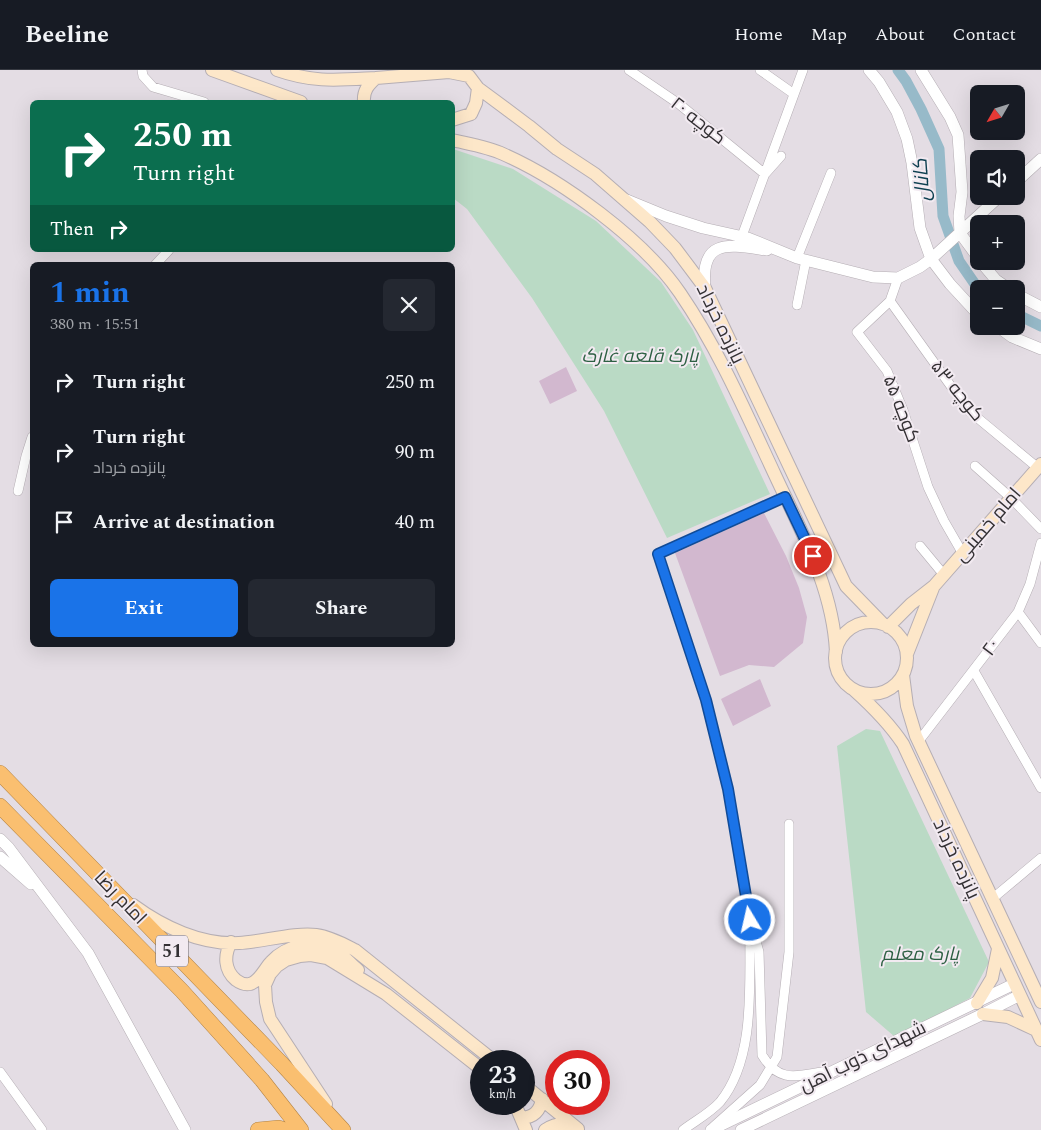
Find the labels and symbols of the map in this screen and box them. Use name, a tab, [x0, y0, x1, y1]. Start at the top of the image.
north arrow	[970, 85, 1025, 140]
street label: کوچه ۲۰	[664, 90, 732, 152]
water label: کانال	[906, 157, 938, 202]
street label: پانزده خرداد	[688, 279, 752, 369]
park label: پارک قلعه غارک	[582, 342, 699, 371]
street label: کوچه ۵۳	[923, 354, 991, 428]
street label: کوچه ۵۵	[875, 371, 927, 447]
street label: امام خمینی	[947, 481, 1029, 569]
pin	[792, 535, 834, 577]
street label: ۲۰	[975, 633, 1007, 663]
street label: پانزده خرداد	[925, 814, 987, 904]
street label: امام رضا	[87, 864, 153, 932]
position arrow	[723, 893, 775, 945]
road number: 51	[156, 936, 188, 966]
park label: پارک معلم	[880, 940, 960, 969]
street label: شهدای ذوب آهن	[795, 1014, 931, 1100]
speed limit sign: 30	[545, 1050, 610, 1115]

